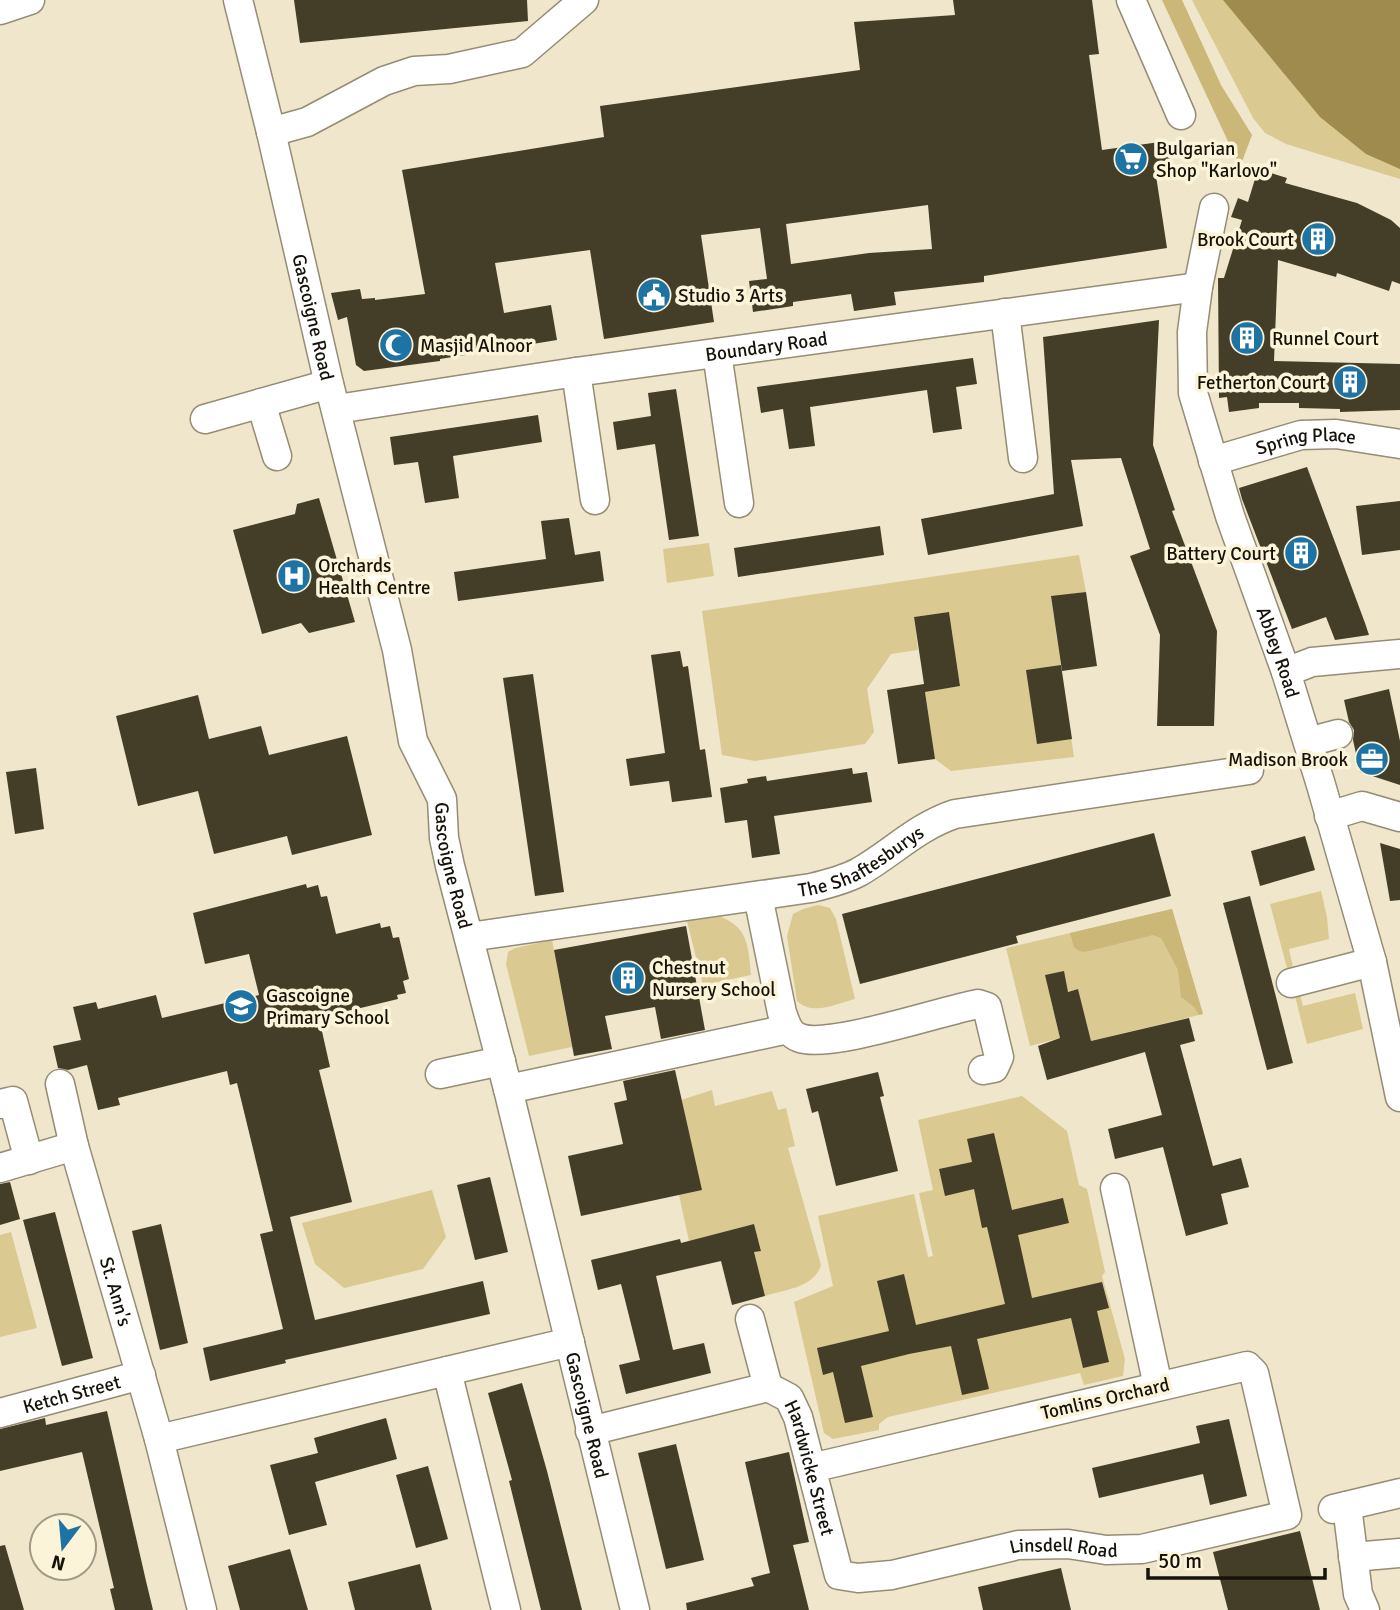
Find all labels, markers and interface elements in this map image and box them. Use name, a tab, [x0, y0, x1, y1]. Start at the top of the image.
place label: Bulgarian Shop "Karlovo"	[1156, 137, 1277, 183]
supermarket icon: Bulgarian Shop "Karlovo"	[1112, 140, 1150, 178]
building icon: Brook Court	[1299, 220, 1337, 258]
place label: Brook Court	[1197, 228, 1294, 252]
street label: Gascoigne Road	[286, 252, 339, 383]
public building icon: Studio 3 Arts	[635, 276, 673, 314]
place label: Studio 3 Arts	[678, 284, 783, 308]
building icon: Runnel Court	[1228, 319, 1266, 357]
mosque icon: Masjid Alnoor	[377, 326, 415, 364]
street label: Boundary Road	[704, 327, 829, 367]
place label: Runnel Court	[1272, 327, 1379, 351]
place label: Masjid Alnoor	[420, 334, 532, 358]
building icon: Fetherton Court	[1331, 363, 1369, 401]
place label: Fetherton Court	[1197, 371, 1326, 395]
street label: Spring Place	[1253, 423, 1358, 461]
building icon: Battery Court	[1282, 534, 1320, 572]
place label: Battery Court	[1166, 542, 1276, 566]
place label: Orchards Health Centre	[318, 554, 430, 600]
hospital icon: Orchards Health Centre	[275, 557, 313, 595]
street label: Abbey Road	[1251, 604, 1304, 701]
office icon: Madison Brook	[1353, 740, 1391, 778]
place label: Madison Brook	[1228, 748, 1348, 772]
street label: Gascoigne Road	[429, 802, 477, 932]
street label: The Shaftesburys	[796, 821, 928, 903]
place label: Chestnut Nursery School	[652, 956, 776, 1002]
building icon: Chestnut Nursery School	[609, 959, 647, 997]
place label: Gascoigne Primary School	[266, 984, 389, 1030]
school or university icon: Gascoigne Primary School	[222, 987, 260, 1025]
street label: St. Ann's	[94, 1254, 137, 1329]
street label: Gascoigne Road	[560, 1350, 613, 1481]
street label: Ketch Street	[20, 1370, 123, 1419]
street label: Tomlins Orchard	[1039, 1373, 1172, 1425]
street label: Hardwicke Street	[779, 1396, 839, 1539]
north arrow	[28, 1512, 98, 1582]
street label: Linsdell Road	[1007, 1533, 1118, 1563]
scale bar	[1148, 1536, 1325, 1580]
text: 50 m	[1158, 1548, 1202, 1574]
text: N	[49, 1549, 68, 1576]

